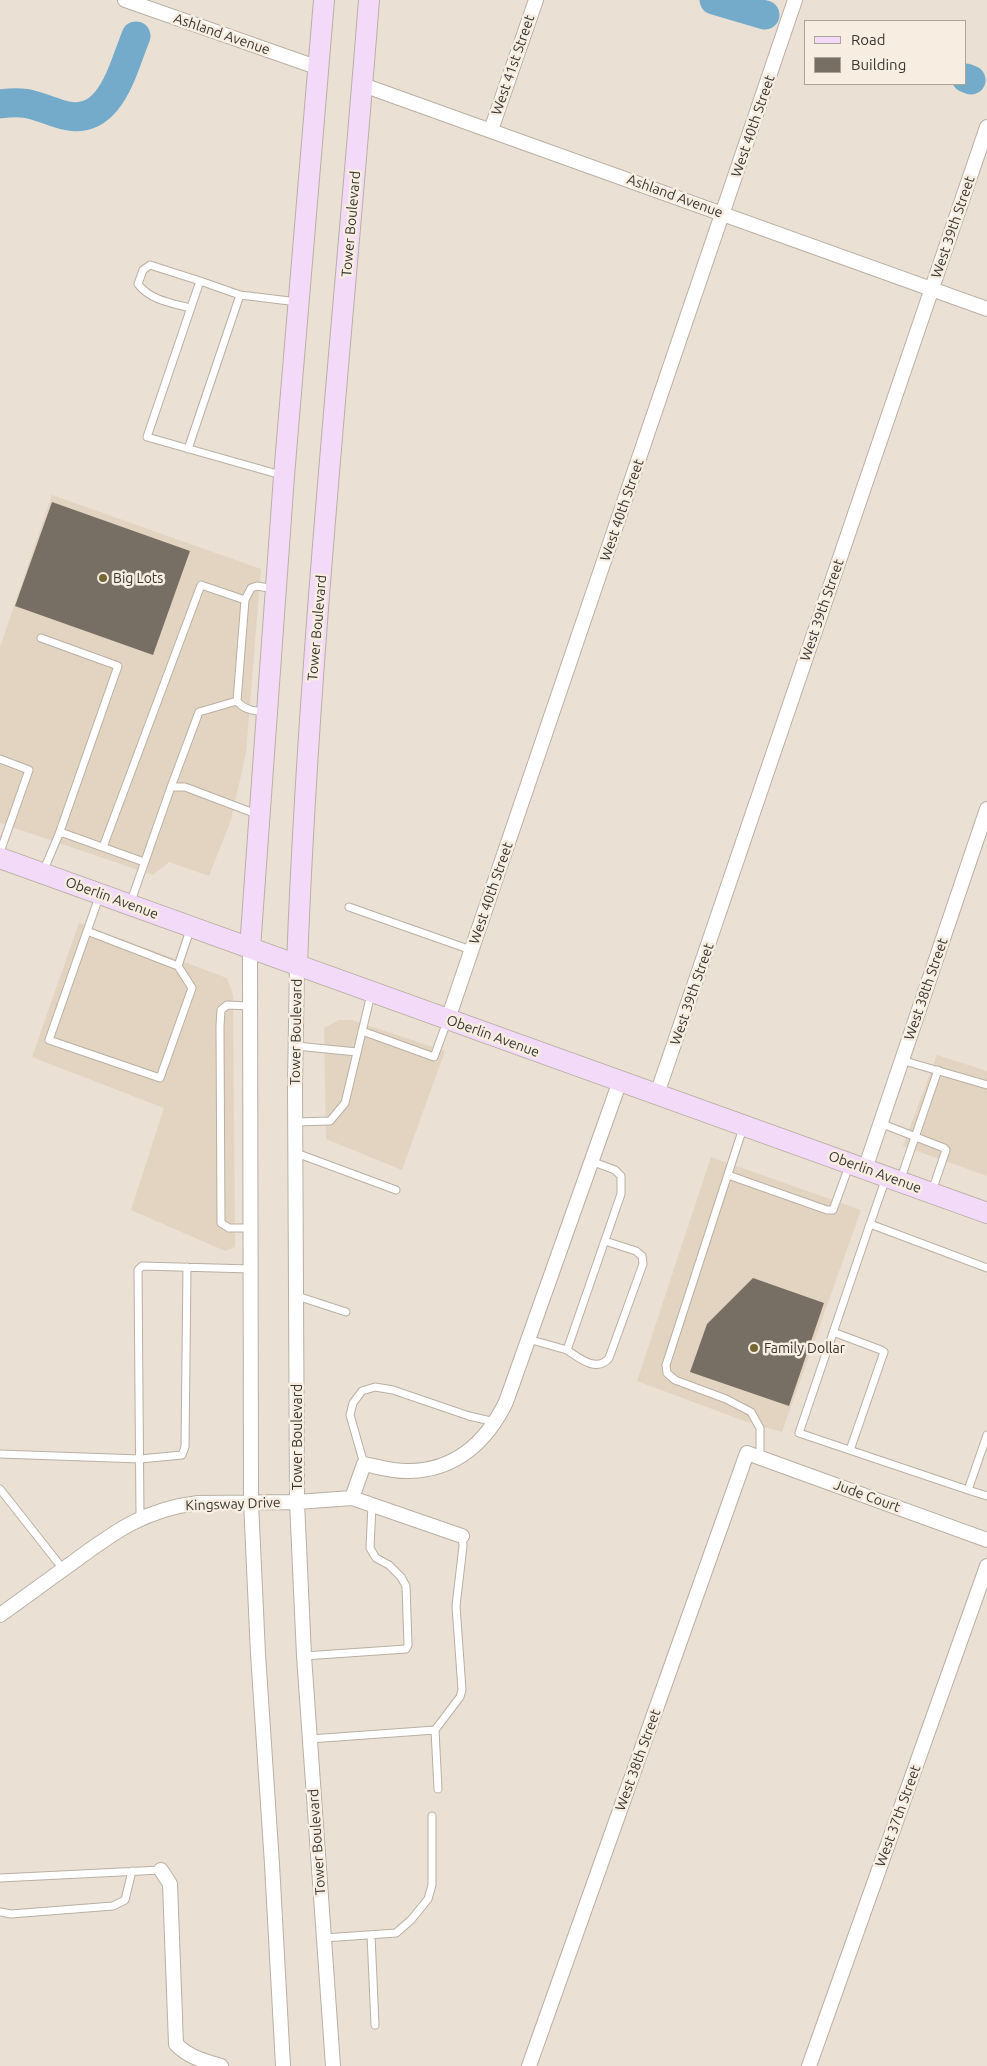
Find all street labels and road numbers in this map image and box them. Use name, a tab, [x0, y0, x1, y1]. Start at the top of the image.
street label: Ashland Avenue	[172, 10, 272, 58]
street label: West 41st Street	[488, 13, 538, 117]
street label: West 40th Street	[728, 73, 778, 179]
street label: Tower Boulevard	[338, 170, 364, 278]
street label: Ashland Avenue	[625, 171, 725, 221]
street label: West 39th Street	[928, 174, 978, 280]
street label: West 40th Street	[597, 457, 647, 563]
street label: West 39th Street	[797, 557, 847, 663]
street label: Tower Boulevard	[304, 574, 330, 682]
street label: West 40th Street	[466, 840, 516, 946]
street label: Oberlin Avenue	[63, 873, 161, 923]
street label: West 38th Street	[901, 936, 951, 1042]
street label: West 39th Street	[667, 941, 717, 1047]
street label: Tower Boulevard	[287, 979, 305, 1085]
street label: Oberlin Avenue	[444, 1011, 542, 1061]
street label: Oberlin Avenue	[826, 1147, 924, 1197]
street label: Tower Boulevard	[289, 1384, 305, 1490]
street label: Jude Court	[831, 1476, 903, 1516]
street label: Kingsway Drive	[185, 1494, 281, 1514]
street label: West 38th Street	[612, 1707, 664, 1813]
street label: West 37th Street	[872, 1763, 924, 1869]
street label: Tower Boulevard	[305, 1788, 329, 1896]

